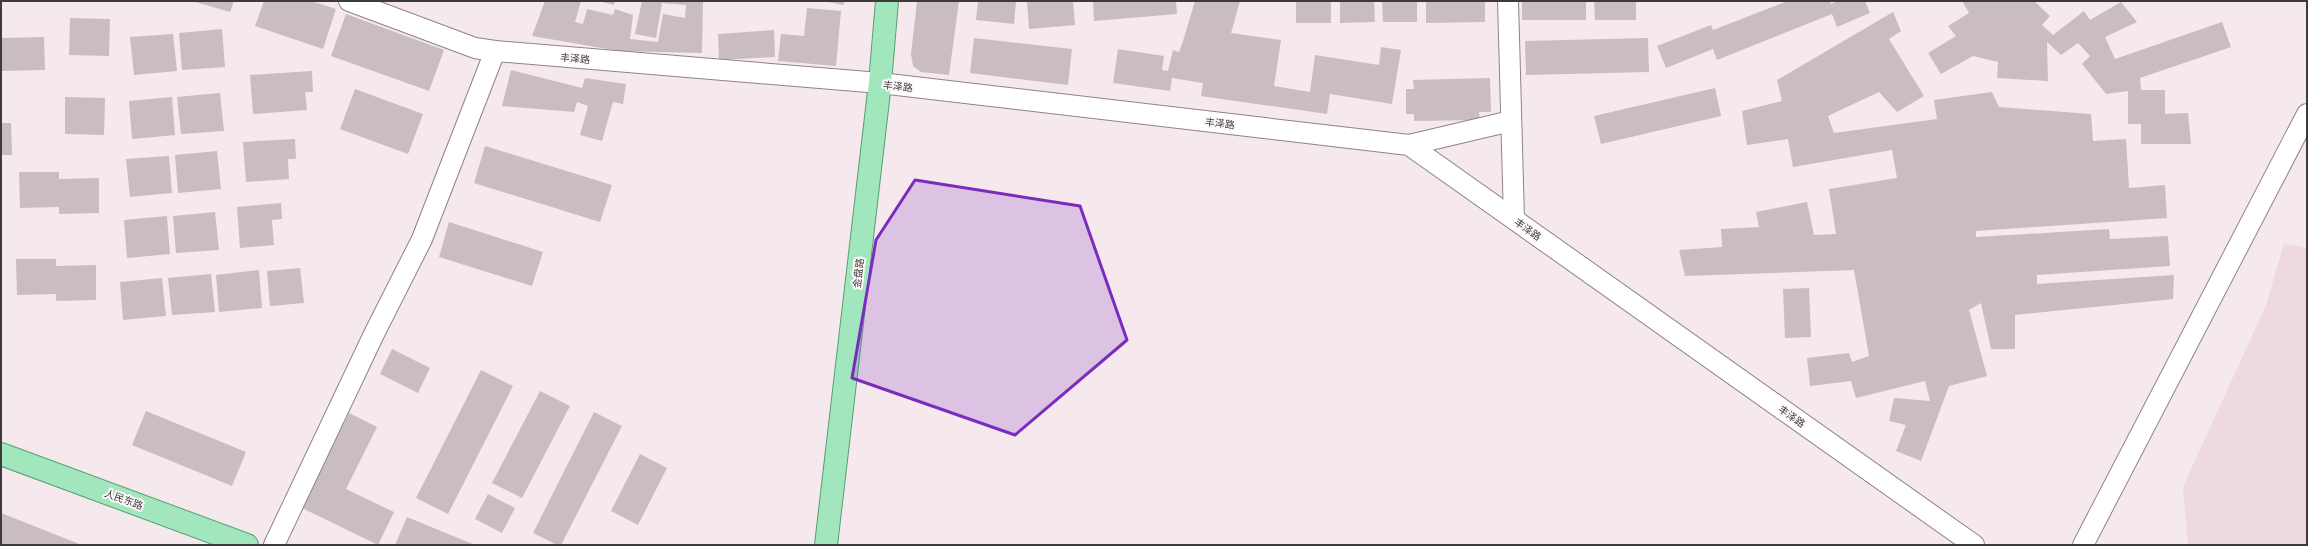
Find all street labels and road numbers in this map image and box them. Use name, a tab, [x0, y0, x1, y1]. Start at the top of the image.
street label: 丰泽路	[559, 51, 590, 67]
street label: 丰泽路	[882, 78, 914, 96]
street label: 丰泽路	[1204, 115, 1236, 133]
street label: 丰泽路	[1511, 215, 1544, 244]
street label: 金盘路	[850, 257, 868, 289]
street label: 丰泽路	[1775, 402, 1808, 431]
street label: 人民东路	[102, 487, 145, 513]

